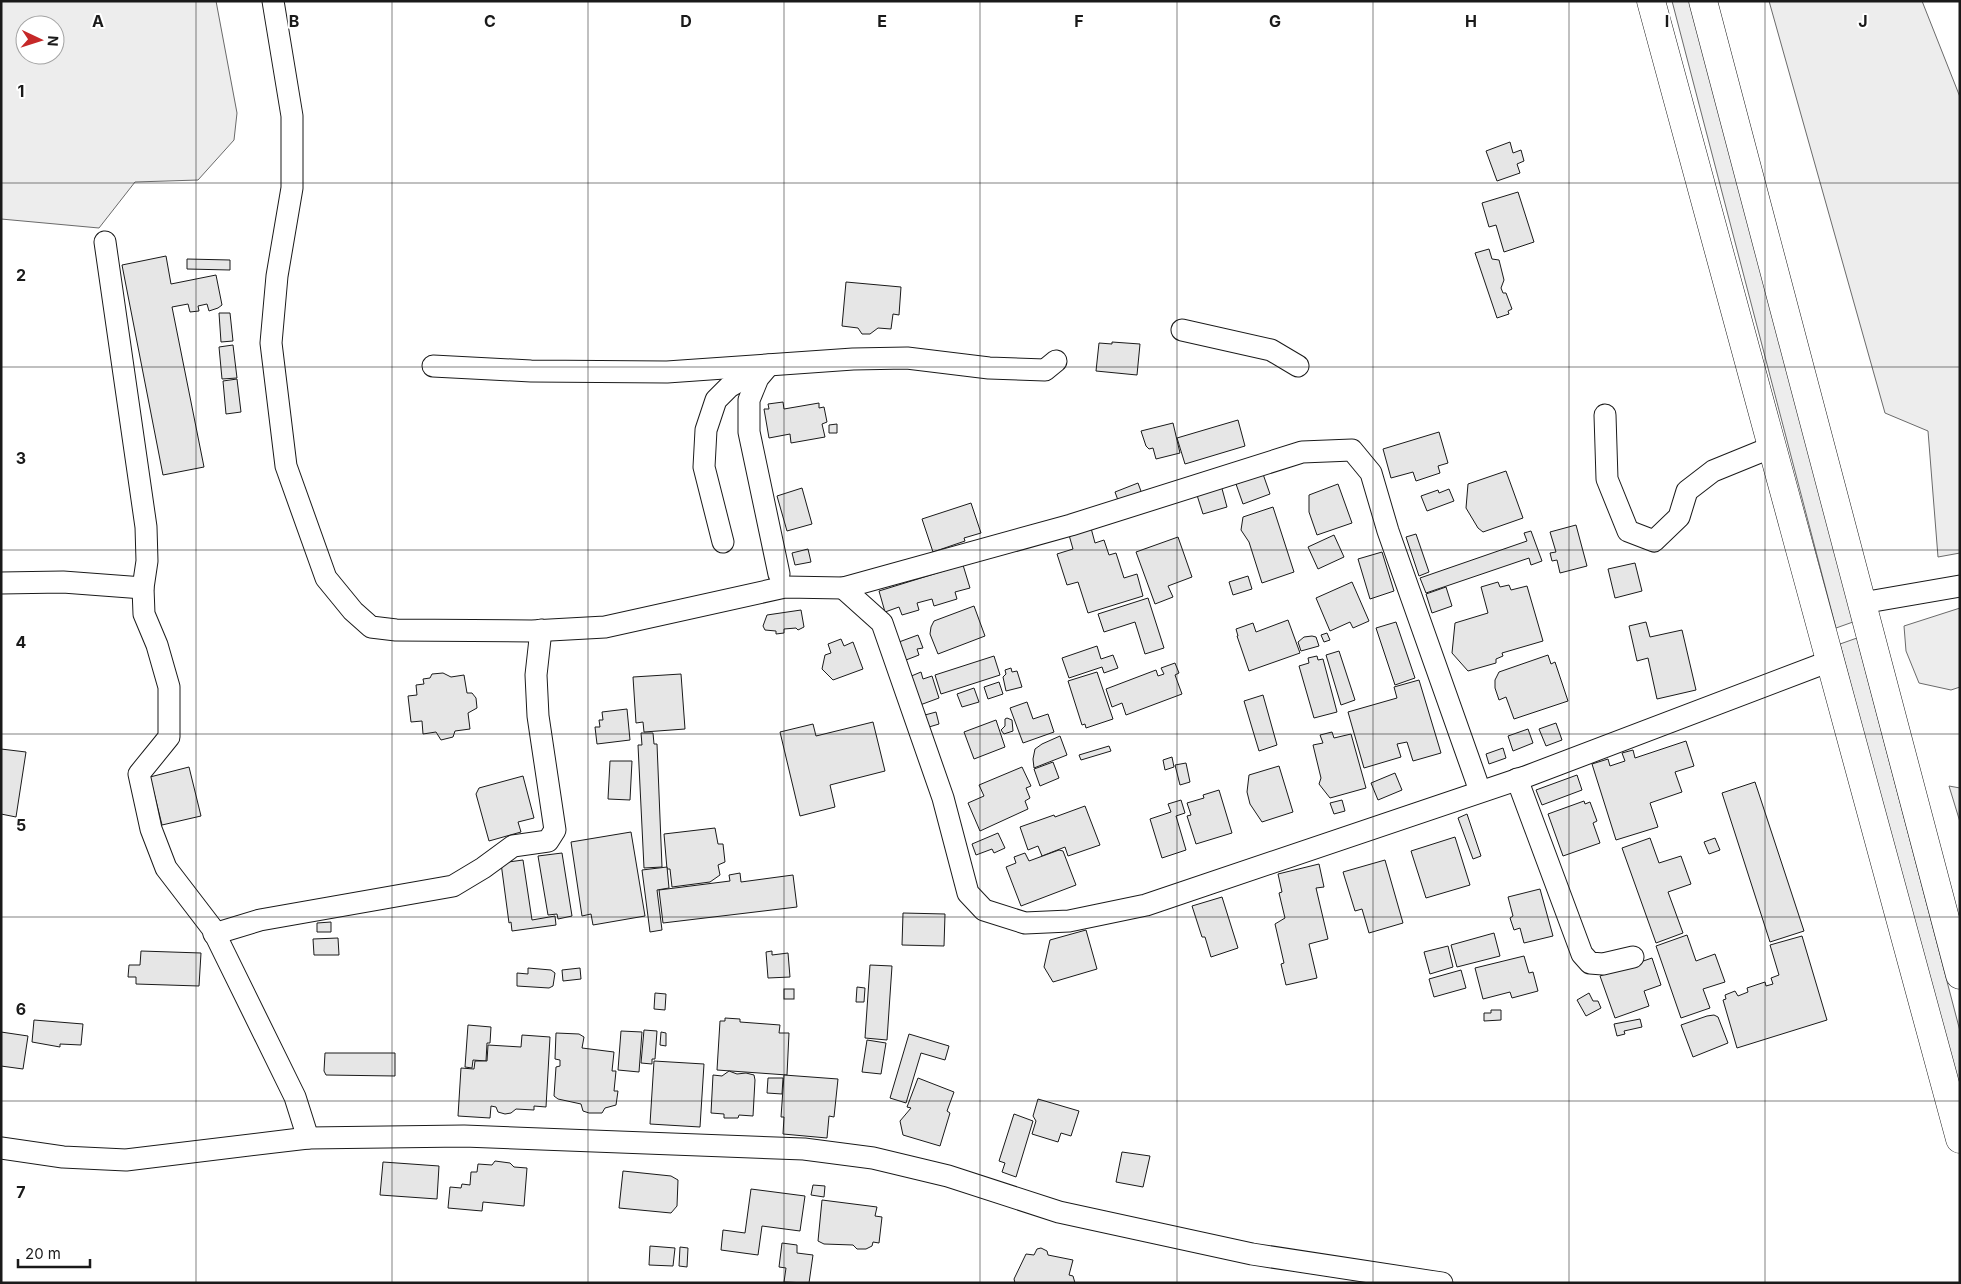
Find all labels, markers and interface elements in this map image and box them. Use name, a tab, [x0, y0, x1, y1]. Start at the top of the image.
text: A	[92, 11, 104, 31]
text: B	[289, 11, 299, 31]
text: C	[484, 11, 496, 31]
text: D	[680, 11, 692, 31]
text: E	[877, 11, 887, 31]
text: F	[1074, 11, 1084, 31]
text: G	[1269, 11, 1281, 31]
text: H	[1465, 11, 1477, 31]
text: I	[1665, 11, 1669, 31]
text: J	[1858, 11, 1868, 31]
north arrow	[15, 15, 65, 65]
text: N	[45, 35, 62, 47]
text: 1	[18, 81, 24, 101]
text: 2	[16, 265, 26, 285]
text: 3	[16, 448, 26, 468]
text: 4	[16, 632, 27, 652]
text: 5	[16, 815, 26, 835]
text: 6	[16, 999, 26, 1019]
text: 7	[16, 1182, 26, 1202]
scale bar	[18, 1236, 90, 1268]
text: 20 m	[25, 1244, 61, 1263]

